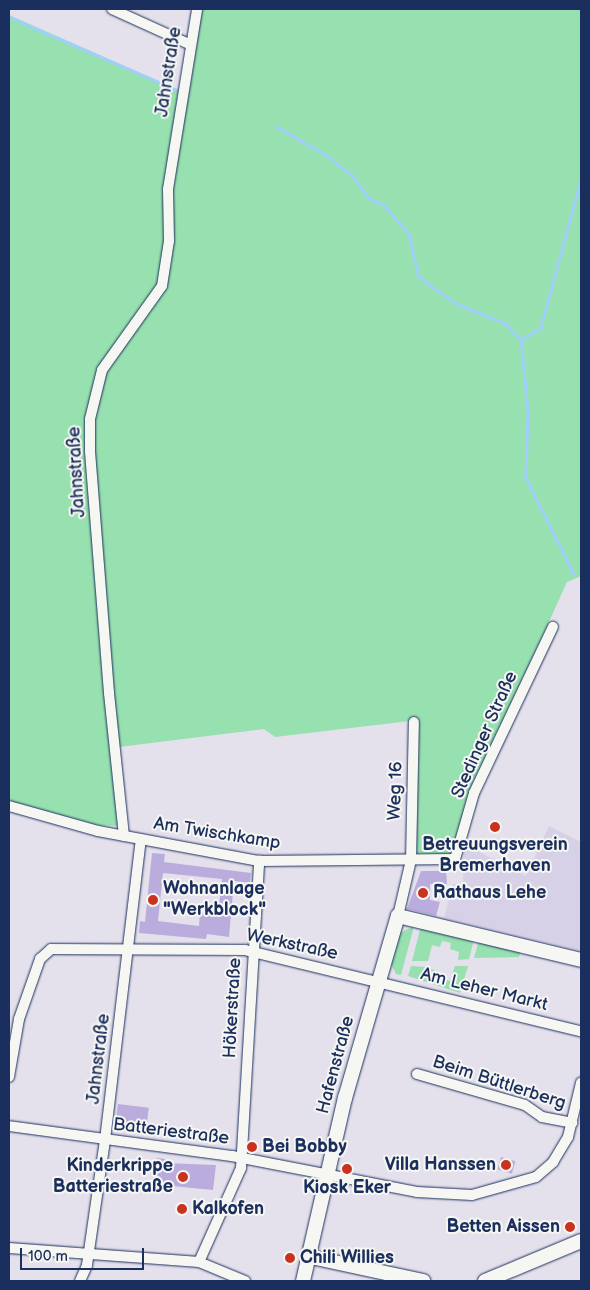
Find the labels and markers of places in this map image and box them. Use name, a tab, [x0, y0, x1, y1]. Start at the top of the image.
marker: Betreuungsverein Bremerhaven	[489, 821, 501, 833]
place label: Betreuungsverein Bremerhaven	[422, 835, 568, 878]
place label: Wohnanlage "Werkblock"	[163, 879, 266, 922]
place label: Rathaus Lehe	[433, 882, 546, 904]
marker: Rathaus Lehe	[417, 887, 429, 899]
marker: Wohnanlage "Werkblock"	[147, 894, 159, 906]
place label: Bei Bobby	[262, 1136, 347, 1158]
marker: Bei Bobby	[246, 1141, 258, 1153]
place label: Villa Hanssen	[385, 1154, 496, 1176]
place label: Kinderkrippe Batteriestraße	[53, 1156, 173, 1198]
marker: Villa Hanssen	[500, 1159, 512, 1171]
marker: Kiosk Eker	[341, 1163, 353, 1175]
marker: Kinderkrippe Batteriestraße	[177, 1171, 189, 1183]
place label: Kiosk Eker	[303, 1177, 391, 1199]
place label: Kalkofen	[192, 1198, 264, 1220]
marker: Kalkofen	[176, 1203, 188, 1215]
place label: Betten Aissen	[446, 1216, 560, 1238]
marker: Betten Aissen	[564, 1221, 576, 1233]
place label: Chili Willies	[300, 1247, 394, 1269]
marker: Chili Willies	[284, 1252, 296, 1264]

